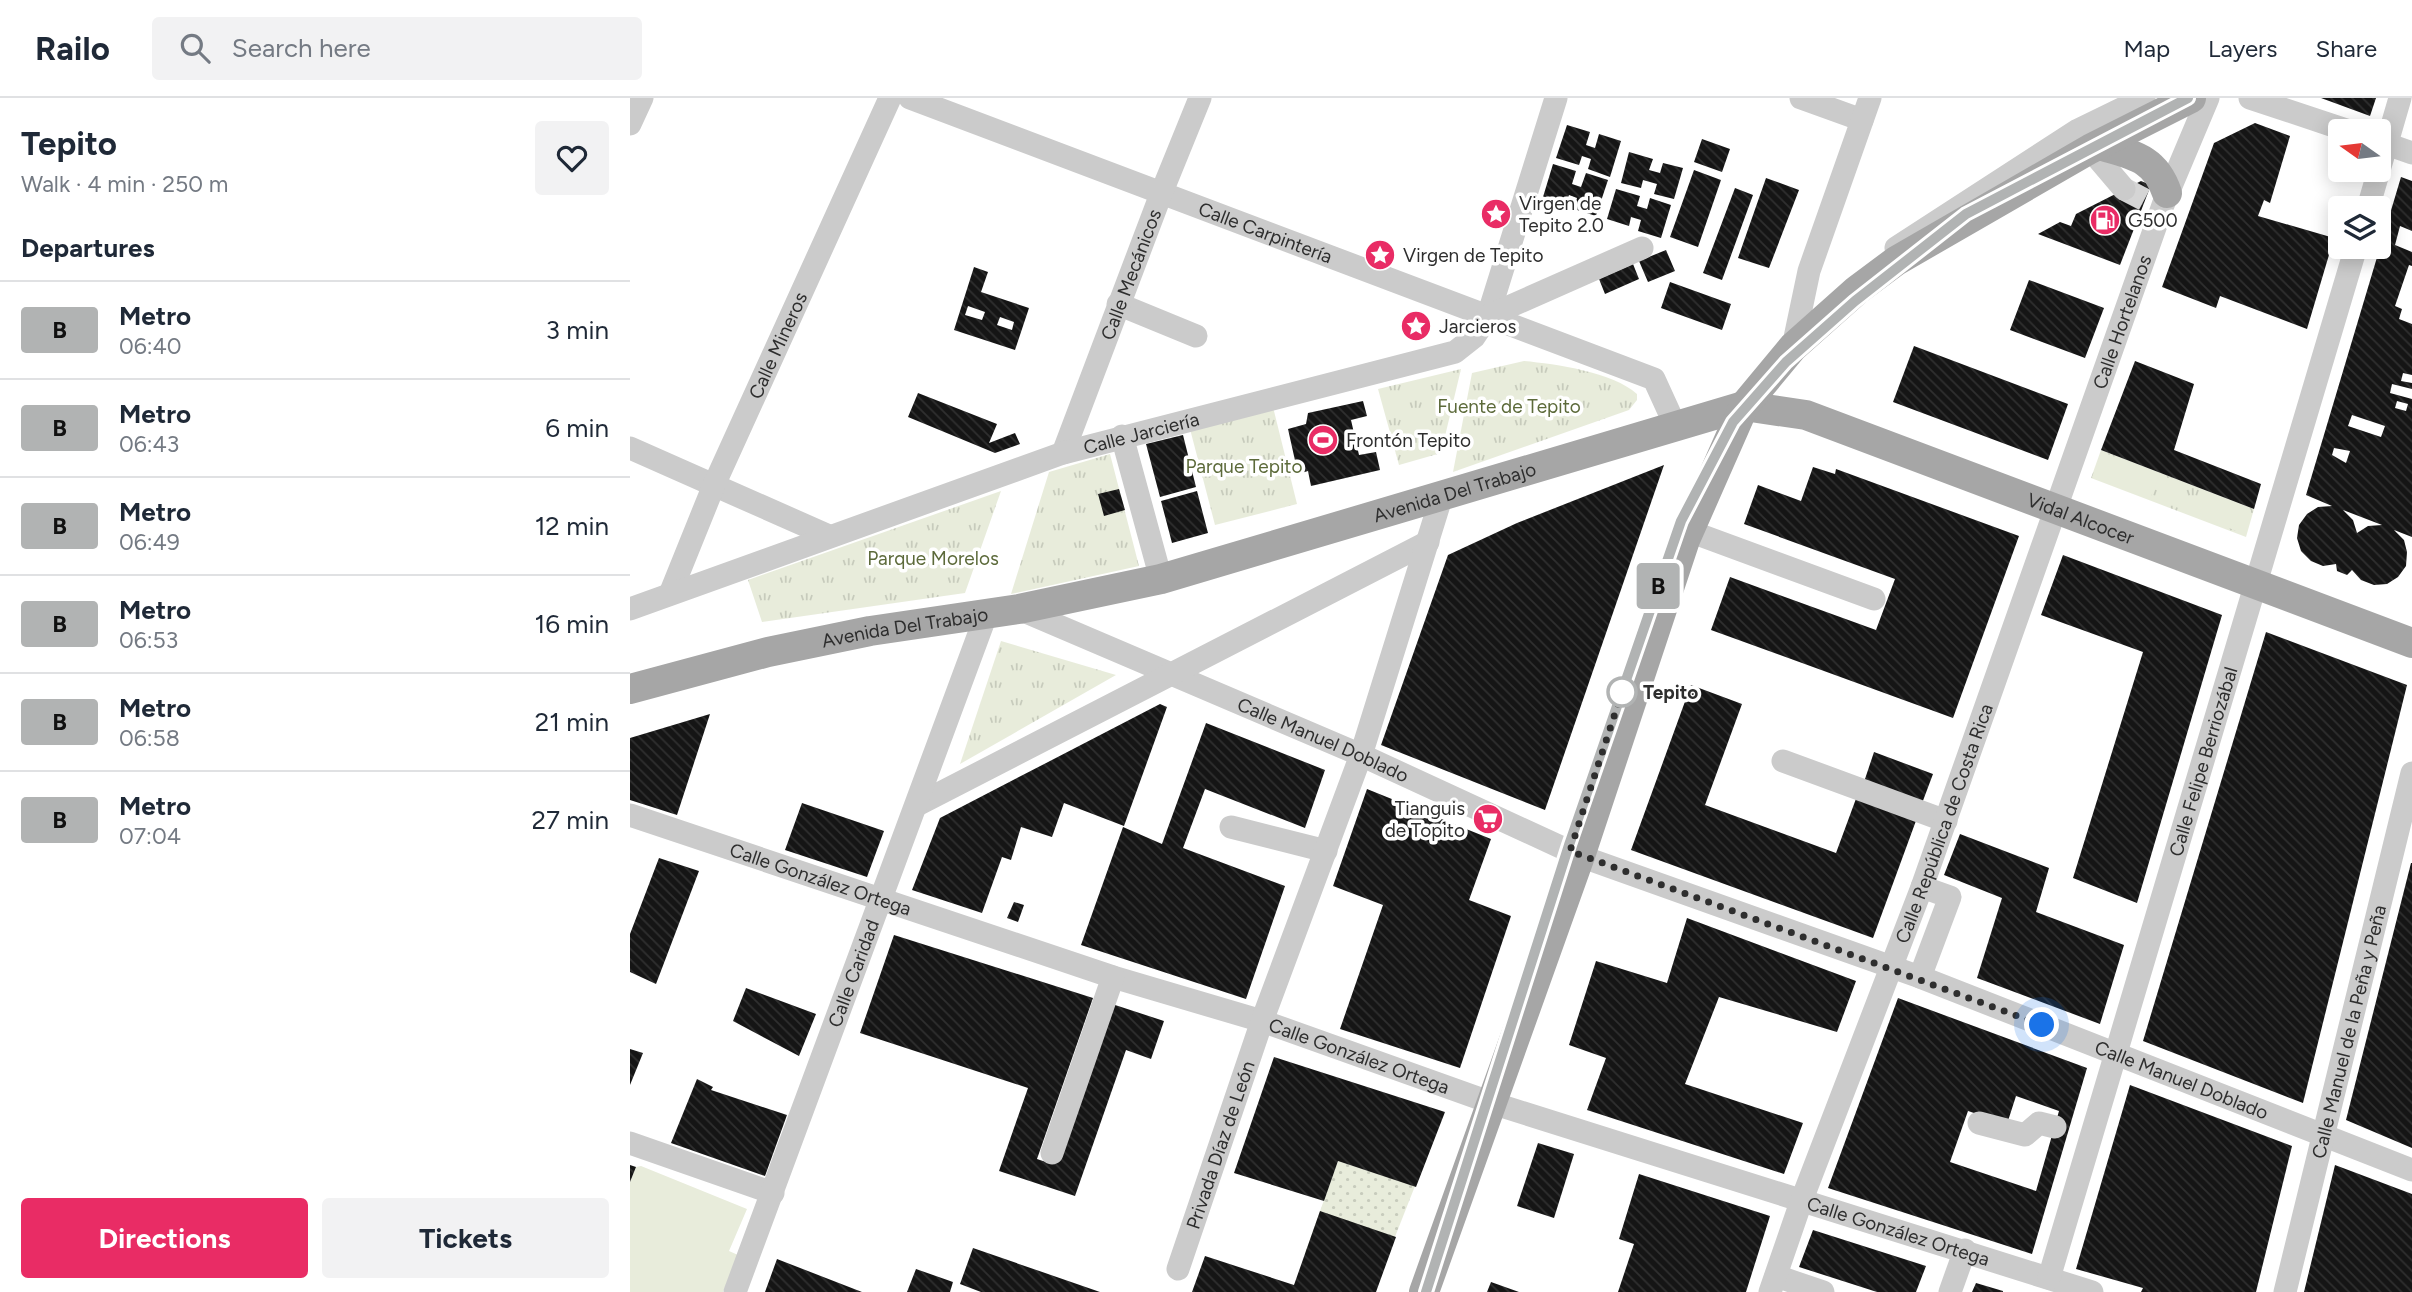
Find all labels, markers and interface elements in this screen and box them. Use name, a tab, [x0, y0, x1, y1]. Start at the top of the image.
search box	[152, 17, 642, 80]
text: Railo	[35, 29, 110, 68]
icon: search	[176, 29, 214, 67]
text: Search here	[232, 32, 371, 64]
text: Map	[2123, 34, 2170, 63]
text: Layers	[2208, 34, 2277, 63]
text: Share	[2315, 34, 2377, 63]
north arrow	[2328, 119, 2390, 182]
map controls	[2328, 119, 2391, 259]
button: heart	[535, 121, 609, 195]
text: Tepito	[21, 124, 117, 163]
text: Walk · 4 min · 250 m	[21, 170, 228, 198]
place label: Virgen de Tepito 2.0	[1519, 192, 1604, 237]
button: layers	[2328, 196, 2391, 259]
street label: Calle Carpintería	[1195, 197, 1335, 268]
place icon: Virgen de Tepito 2.0	[1479, 197, 1513, 231]
fuel station icon: G500	[2088, 203, 2122, 237]
street label: Calle Mecánicos	[1096, 206, 1166, 343]
place label: G500	[2128, 209, 2178, 232]
text: Departures	[21, 232, 155, 264]
place icon: Virgen de Tepito	[1363, 238, 1397, 272]
place label: Virgen de Tepito	[1403, 244, 1544, 267]
street label: Calle Hortelanos	[2088, 252, 2156, 392]
street label: Calle Mineros	[744, 288, 812, 402]
text: Metro	[119, 300, 191, 332]
place icon: Jarcieros	[1399, 309, 1433, 343]
text: 3 min	[546, 314, 609, 346]
text: B	[52, 315, 67, 344]
place label: Jarcieros	[1439, 315, 1516, 338]
text: 06:40	[119, 332, 182, 360]
park label: Fuente de Tepito	[1437, 395, 1581, 418]
text: Metro	[119, 398, 191, 430]
street label: Calle Jarciería	[1081, 407, 1202, 459]
text: 6 min	[545, 412, 609, 444]
text: B	[52, 413, 67, 442]
sports icon: Frontón Tepito	[1306, 423, 1340, 457]
place label: Frontón Tepito	[1346, 429, 1471, 452]
text: 06:43	[119, 430, 179, 458]
park label: Parque Tepito	[1185, 455, 1303, 478]
street label: Avenida Del Trabajo	[1371, 457, 1539, 527]
street label: Vidal Alcocer	[2024, 488, 2138, 550]
text: Metro	[119, 496, 191, 528]
text: 12 min	[535, 510, 609, 542]
text: B	[52, 511, 67, 540]
text: 06:49	[119, 528, 180, 556]
park label: Parque Morelos	[867, 547, 999, 570]
line badge: B	[1635, 563, 1681, 609]
text: B	[1651, 571, 1665, 600]
text: Metro	[119, 594, 191, 626]
street label: Avenida Del Trabajo	[820, 603, 990, 653]
text: 16 min	[534, 608, 609, 640]
text: B	[52, 609, 67, 638]
text: 06:53	[119, 626, 178, 654]
street label: Calle Felipe Berriozábal	[2164, 664, 2242, 859]
marker: Tepito	[1607, 677, 1637, 707]
place label: Tepito	[1643, 681, 1698, 704]
text: Metro	[119, 692, 191, 724]
street label: Calle Manuel Doblado	[1234, 693, 1412, 787]
street label: Calle República de Costa Rica	[1891, 700, 1998, 947]
text: 21 min	[535, 706, 609, 738]
text: B	[52, 707, 67, 736]
text: 06:58	[119, 724, 180, 752]
text: Metro	[119, 790, 191, 822]
place label: Tianguis de Topito	[1385, 797, 1465, 842]
supermarket icon: Tianguis de Topito	[1471, 802, 1505, 836]
text: 27 min	[531, 804, 609, 836]
text: B	[52, 805, 67, 834]
text: 07:04	[119, 822, 181, 850]
street label: Calle González Ortega	[727, 838, 914, 921]
street label: Calle Manuel de la Peña y Peña	[2307, 903, 2391, 1161]
street label: Calle Caridad	[823, 916, 884, 1030]
your location	[2024, 1007, 2059, 1042]
street label: Calle González Ortega	[1266, 1013, 1452, 1099]
street label: Calle Manuel Doblado	[2091, 1036, 2272, 1124]
street label: Privada Díaz de León	[1181, 1058, 1260, 1232]
street label: Calle González Ortega	[1804, 1192, 1992, 1271]
button: Directions	[21, 1198, 308, 1278]
button: Tickets	[322, 1198, 609, 1278]

